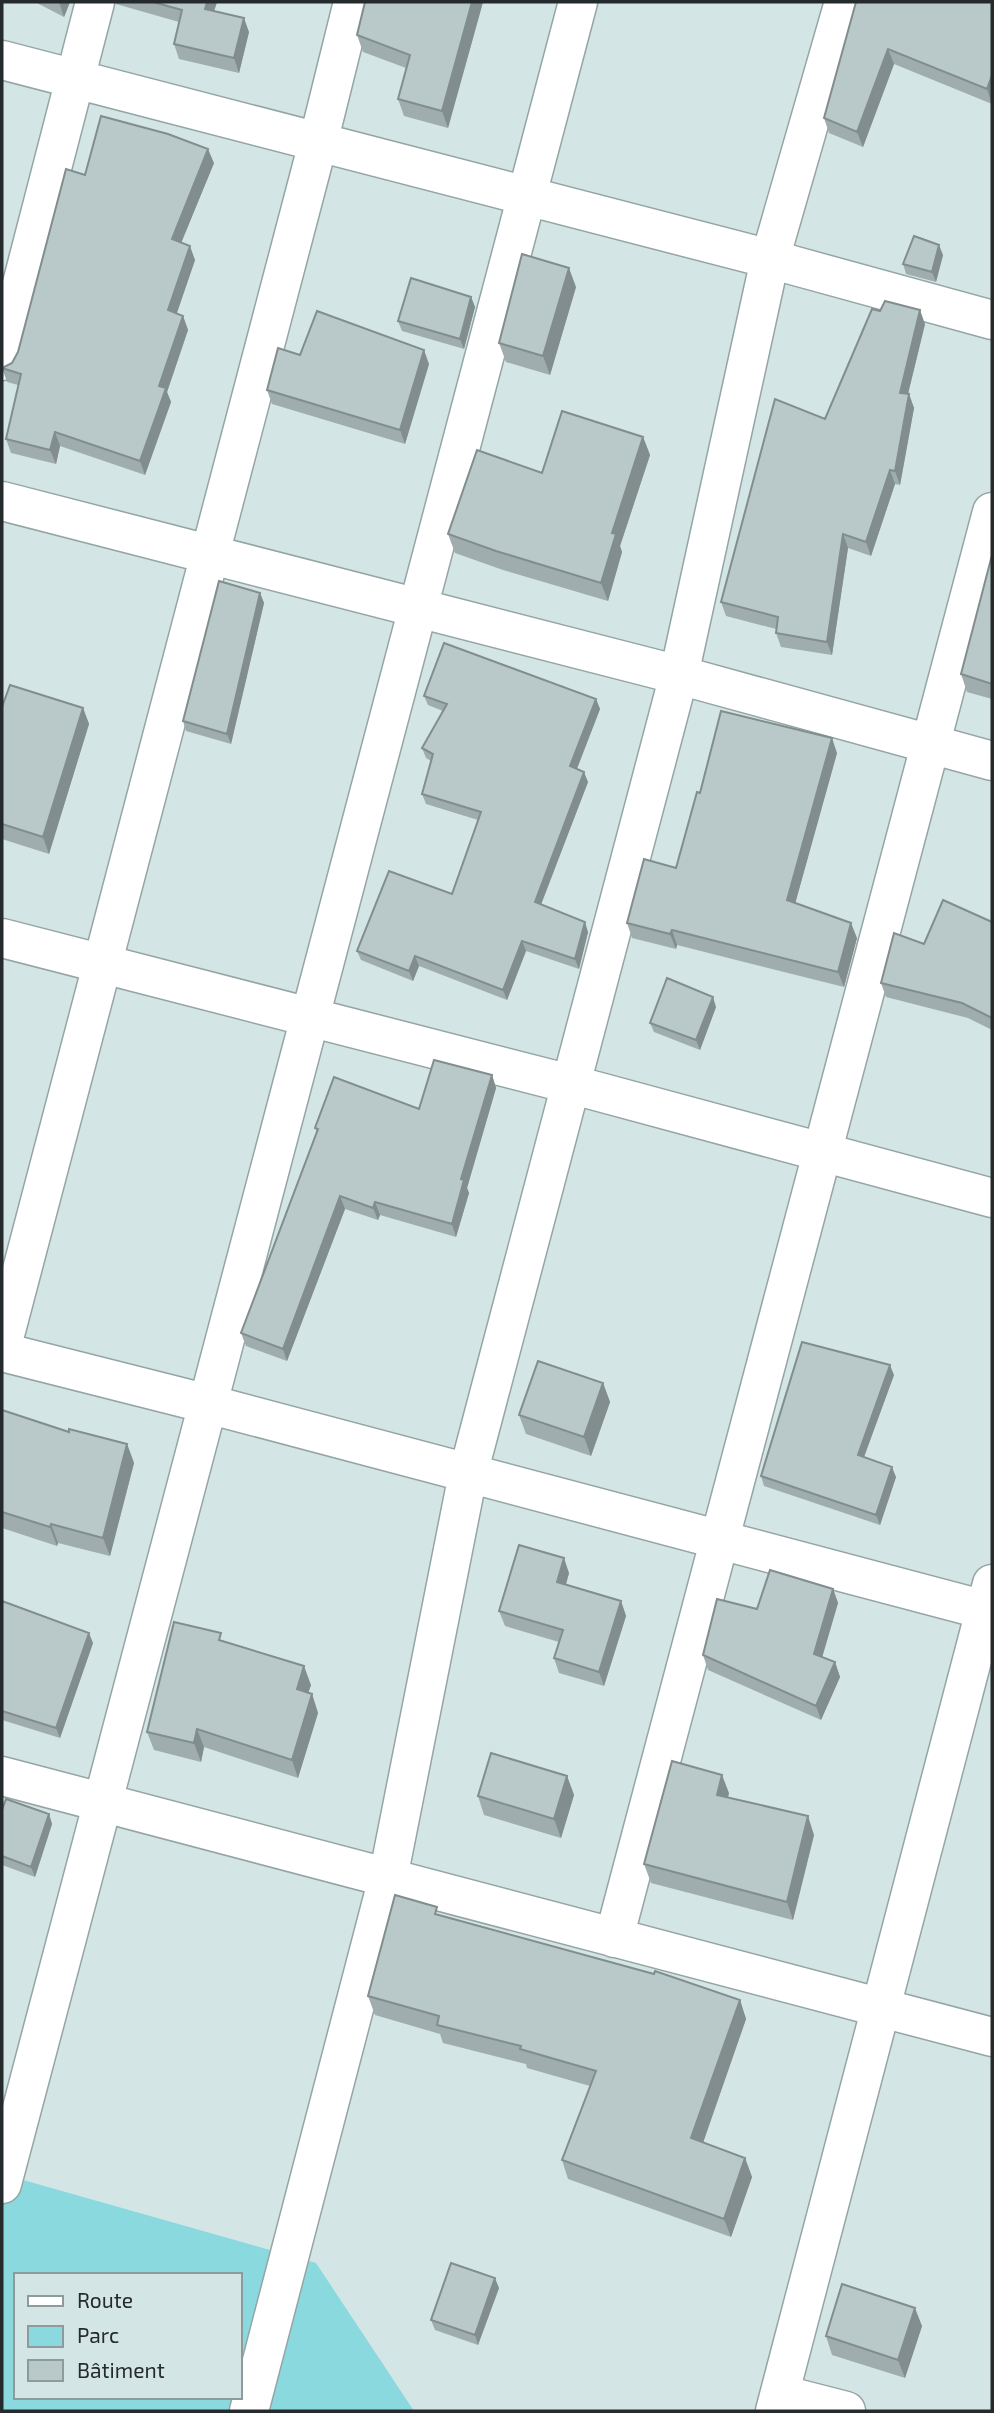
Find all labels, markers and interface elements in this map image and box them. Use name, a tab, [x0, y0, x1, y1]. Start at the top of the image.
legend	[14, 2273, 242, 2399]
text: Route	[77, 2287, 133, 2312]
text: Parc	[77, 2322, 119, 2347]
text: Bâtiment	[77, 2357, 165, 2382]

